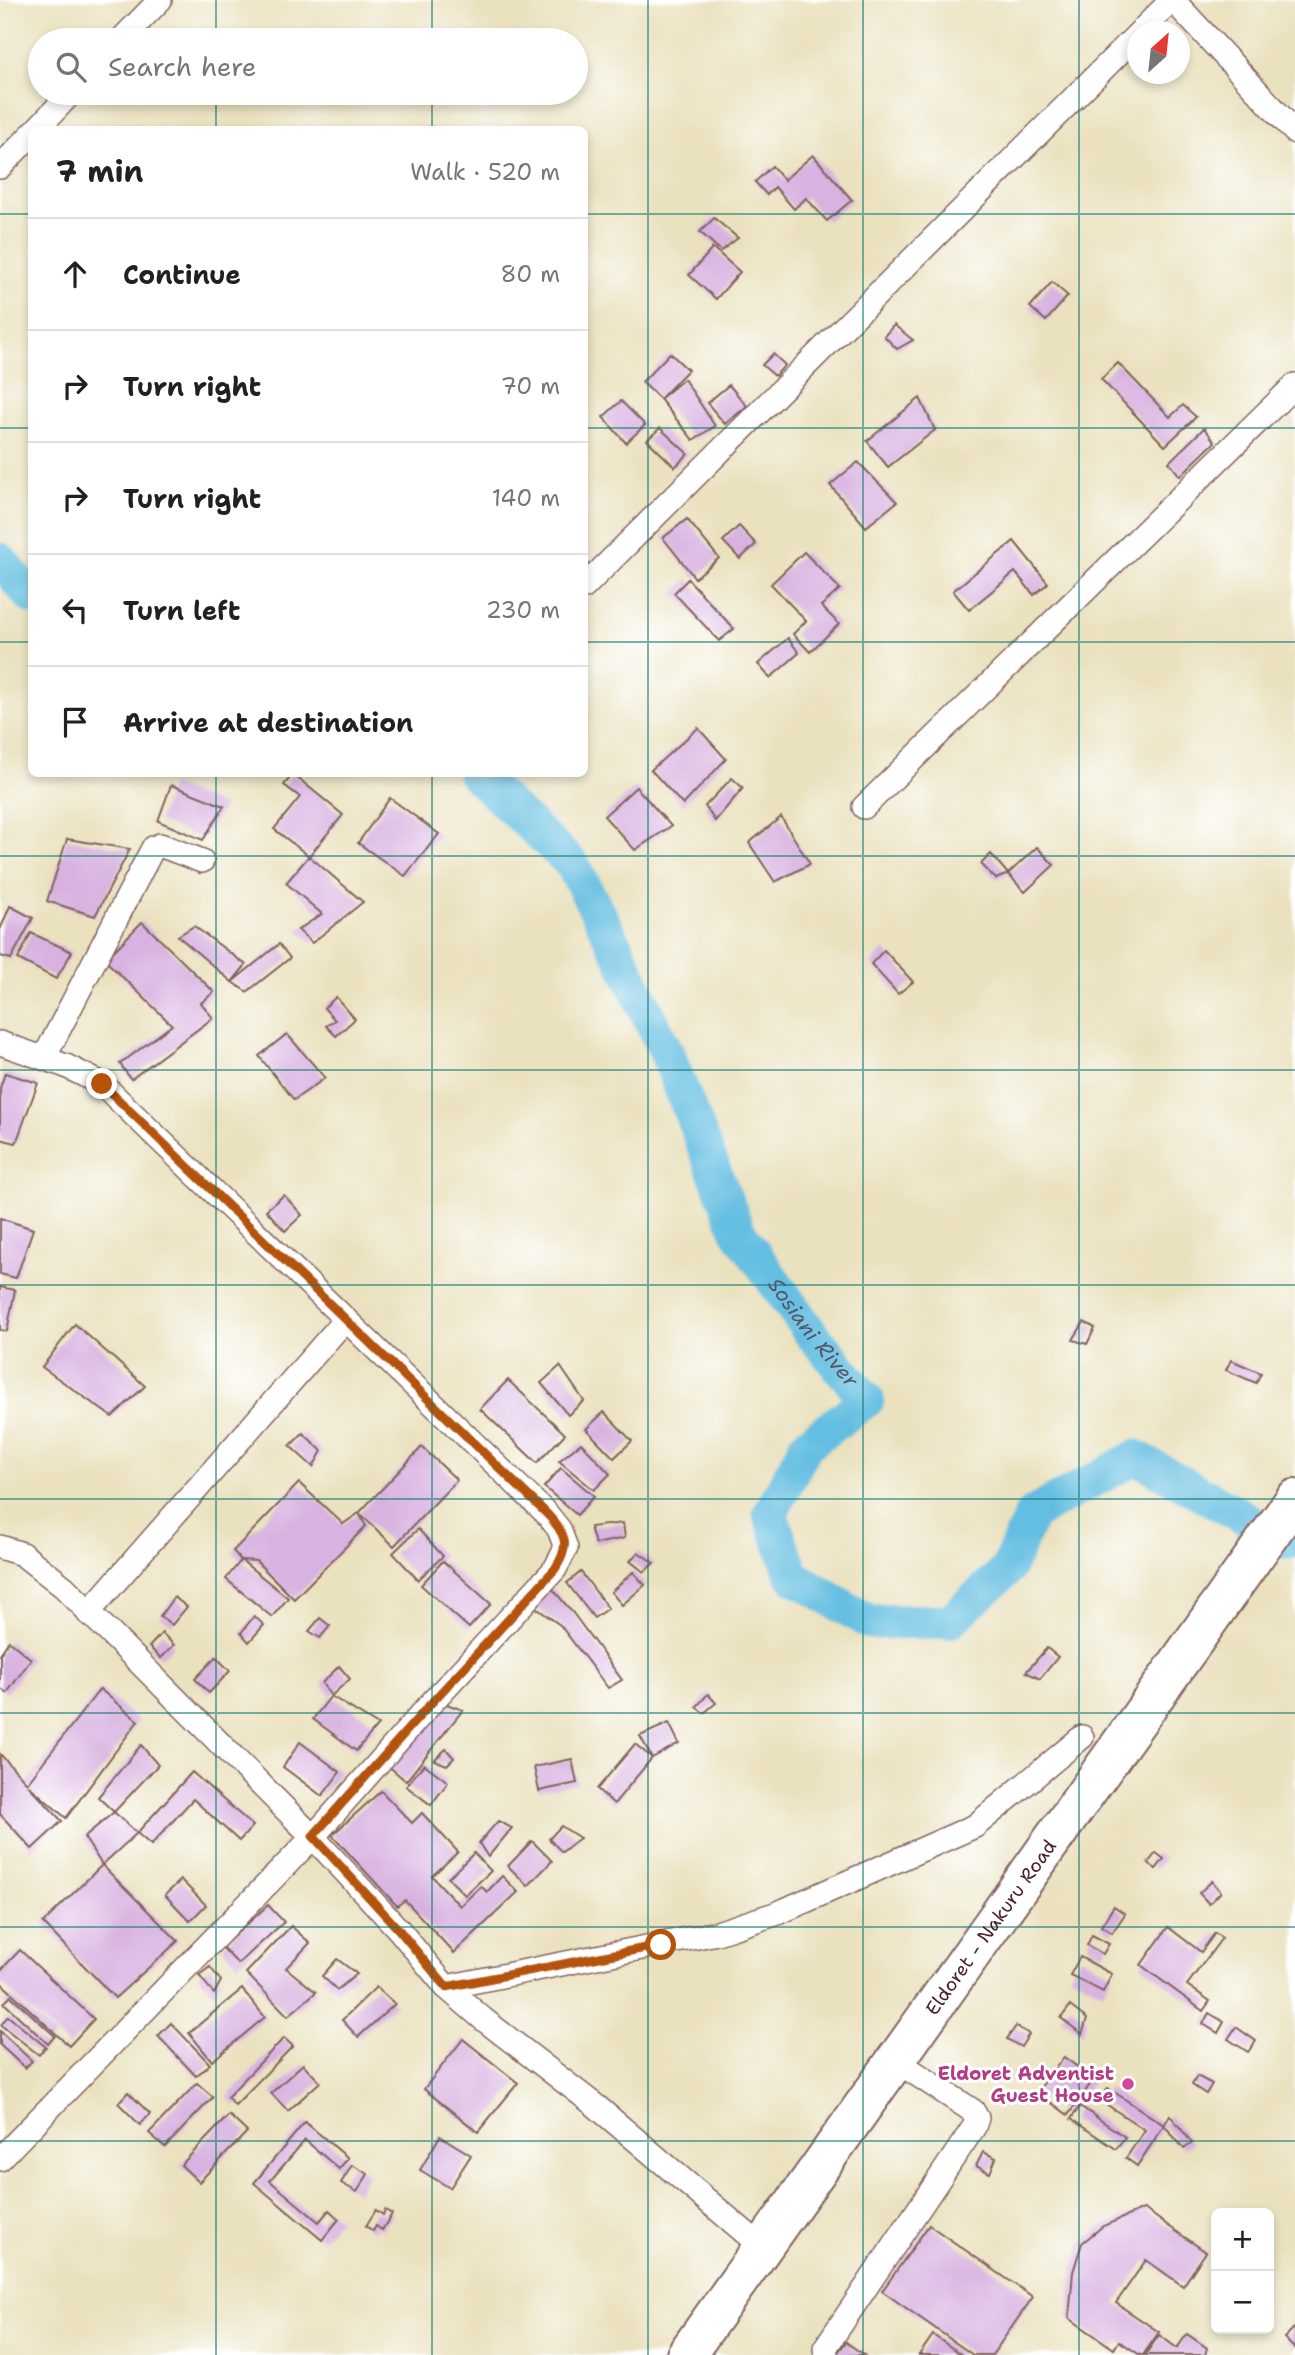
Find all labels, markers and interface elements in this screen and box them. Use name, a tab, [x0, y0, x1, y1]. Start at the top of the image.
north arrow	[1127, 21, 1190, 84]
search box	[28, 28, 588, 105]
icon: search	[52, 48, 90, 86]
text: Search here	[108, 49, 257, 84]
text: 7 min	[56, 151, 143, 192]
text: Walk · 520 m	[410, 157, 560, 187]
icon: ahead	[56, 255, 94, 293]
text: Continue	[123, 257, 241, 292]
text: 80 m	[501, 259, 560, 289]
icon: right	[56, 367, 94, 405]
text: Turn right	[123, 369, 261, 404]
text: 70 m	[501, 371, 560, 401]
icon: right	[56, 479, 94, 517]
text: Turn right	[123, 481, 261, 516]
text: 140 m	[492, 483, 560, 513]
icon: left	[56, 591, 94, 629]
text: Turn left	[123, 593, 240, 628]
text: 230 m	[486, 595, 560, 625]
icon: arrive	[56, 703, 94, 741]
text: Arrive at destination	[123, 705, 413, 740]
route end	[86, 1068, 117, 1099]
water label: Sosiani River	[762, 1272, 865, 1394]
street label: Eldoret - Nakuru Road	[920, 1835, 1062, 2020]
route start	[645, 1929, 676, 1960]
place label: Eldoret Adventist Guest House	[937, 2061, 1114, 2108]
marker: Eldoret Adventist Guest House	[1120, 2076, 1136, 2092]
map controls	[1211, 2208, 1274, 2334]
button: +	[1211, 2208, 1274, 2271]
button: −	[1211, 2271, 1274, 2334]

